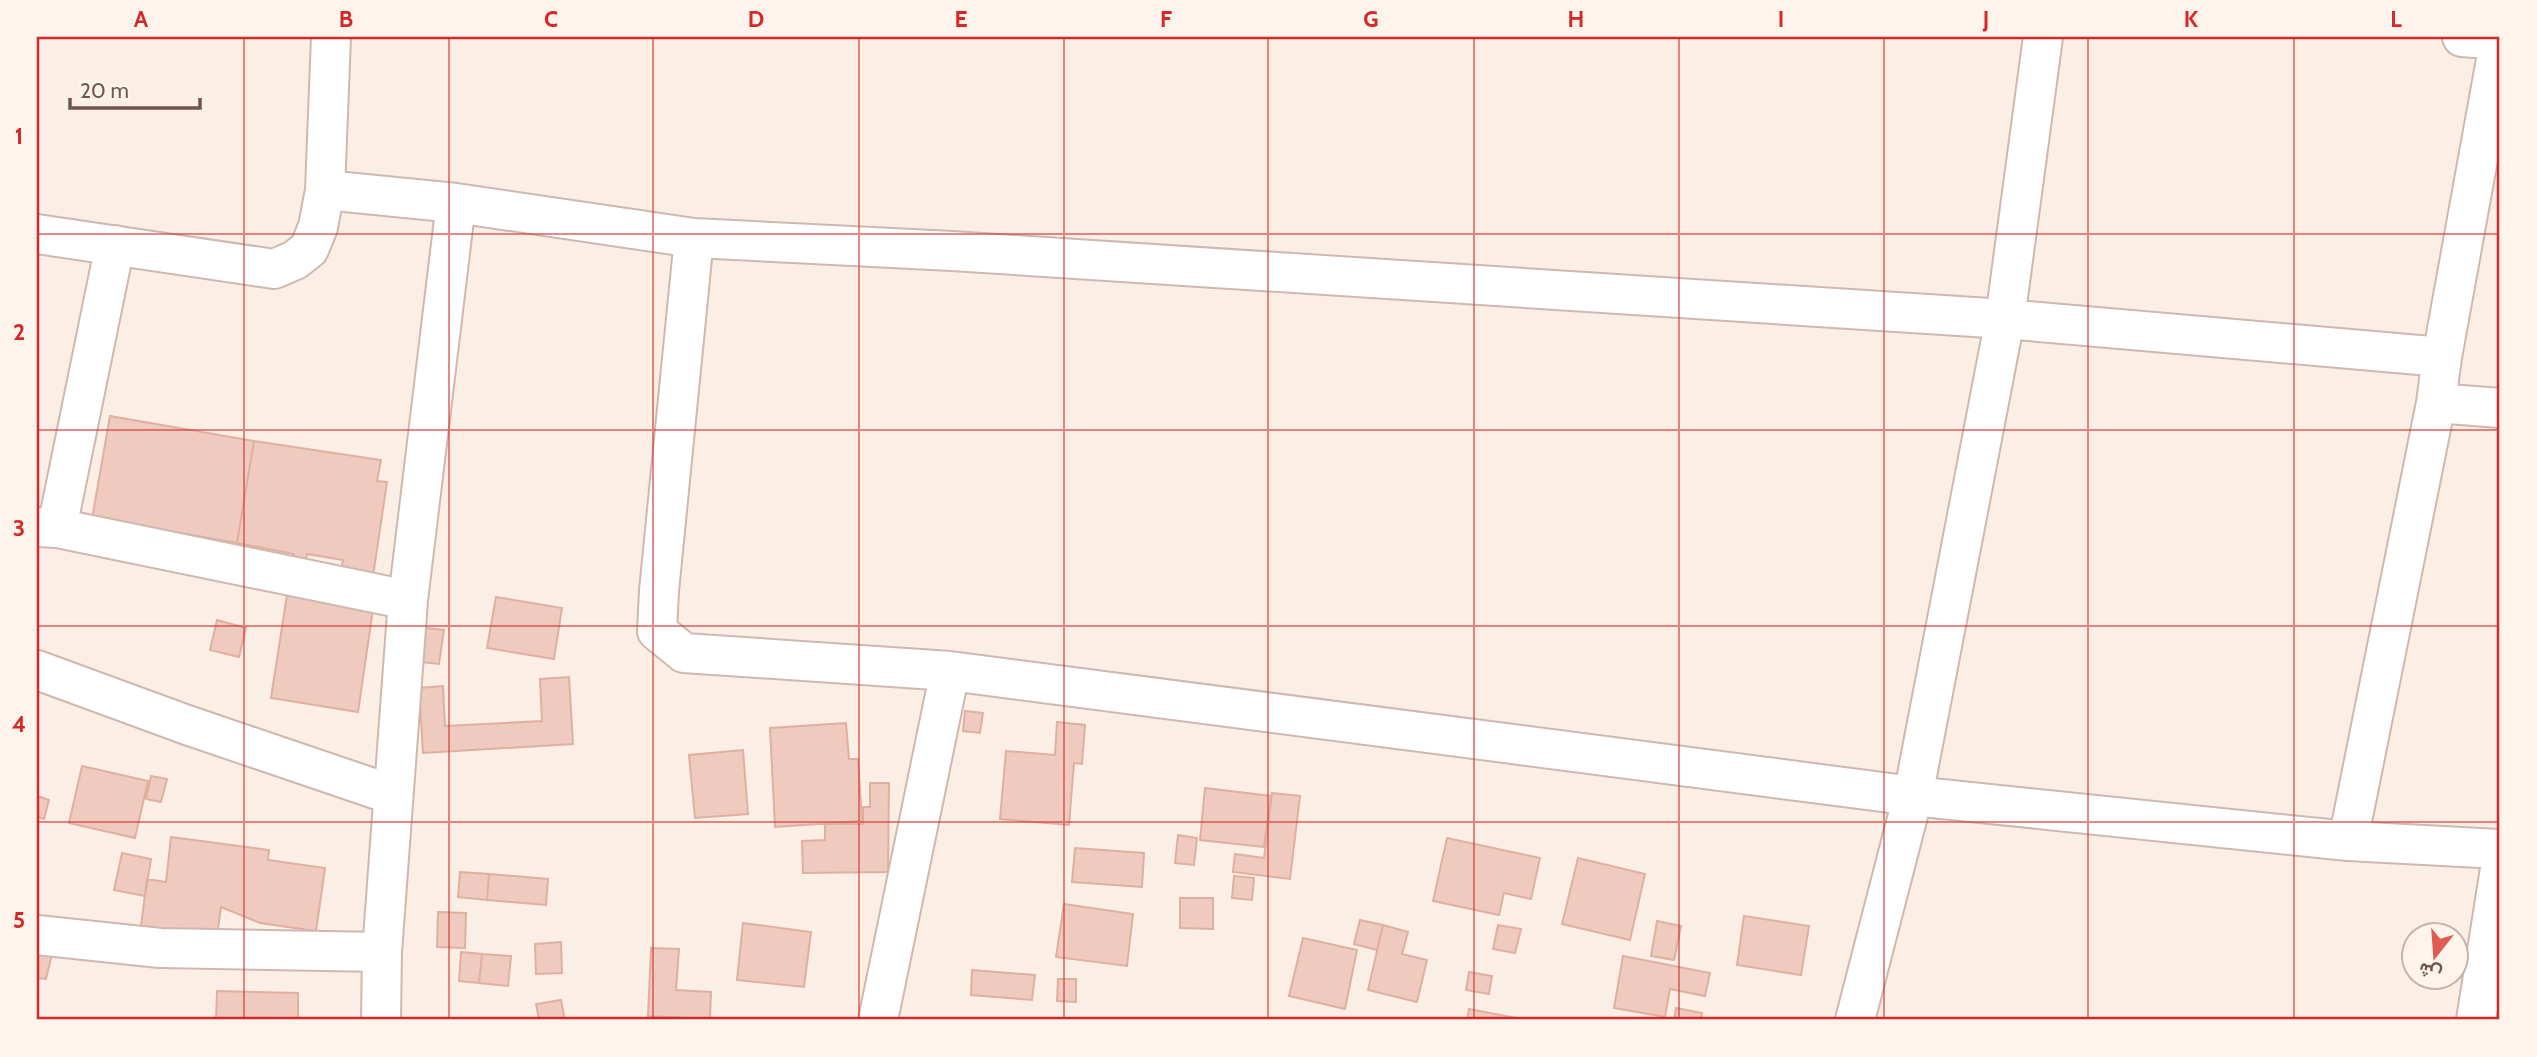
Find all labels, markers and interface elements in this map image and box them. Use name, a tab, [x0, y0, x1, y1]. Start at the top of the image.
text: A	[134, 5, 149, 33]
text: B	[339, 5, 353, 33]
text: C	[544, 5, 558, 33]
text: D	[748, 5, 764, 33]
text: E	[954, 5, 968, 33]
text: F	[1160, 5, 1172, 33]
text: G	[1363, 5, 1379, 33]
text: H	[1568, 5, 1584, 33]
text: I	[1778, 5, 1784, 33]
text: J	[1982, 5, 1989, 33]
text: K	[2184, 5, 2199, 33]
text: L	[2390, 5, 2402, 33]
scale bar	[70, 66, 200, 110]
text: 20 m	[80, 78, 129, 103]
text: 1	[15, 122, 23, 150]
text: 2	[13, 318, 25, 346]
text: 3	[13, 514, 25, 542]
text: 4	[12, 710, 26, 738]
text: 5	[13, 906, 25, 934]
north arrow	[2400, 920, 2470, 990]
text: ش	[2416, 957, 2444, 986]

